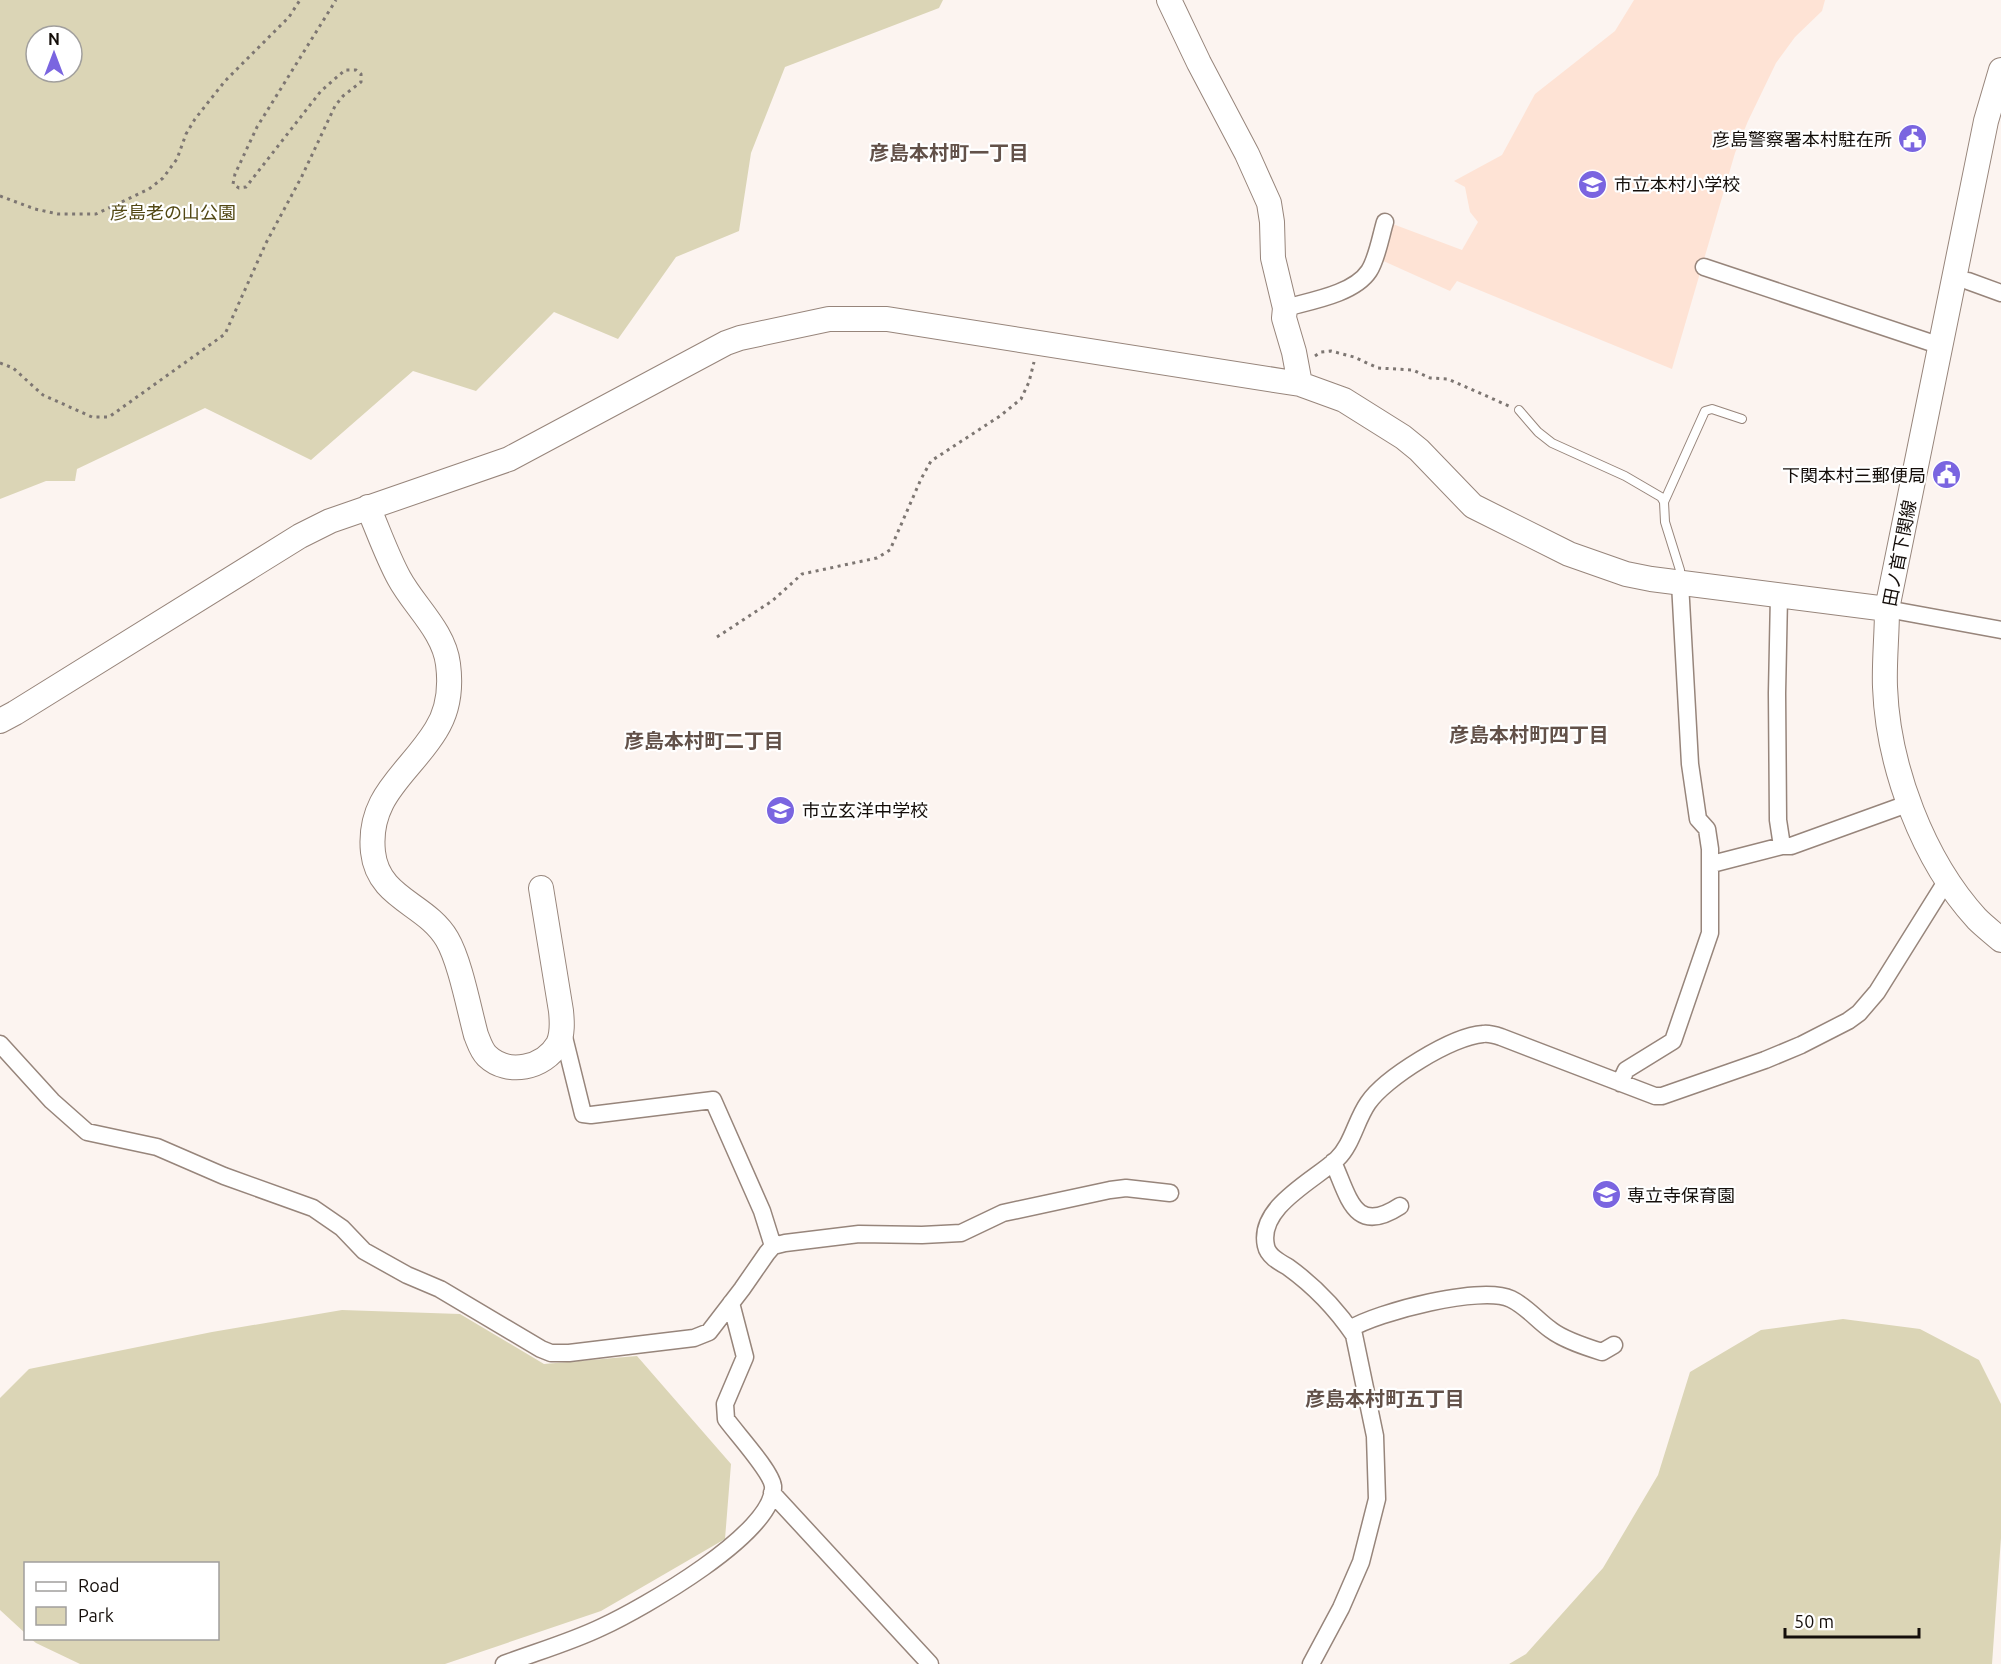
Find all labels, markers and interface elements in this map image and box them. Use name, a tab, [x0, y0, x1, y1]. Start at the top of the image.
north arrow	[24, 24, 84, 84]
text: N	[48, 30, 60, 48]
public building icon: 彦島警察署本村駐在所	[1897, 123, 1929, 155]
place label: 彦島警察署本村駐在所	[1712, 129, 1892, 149]
district label: 彦島本村町一丁目	[869, 141, 1029, 164]
school or university icon: 市立本村小学校	[1577, 168, 1609, 200]
place label: 市立本村小学校	[1614, 174, 1740, 194]
park label: 彦島老の山公園	[110, 202, 236, 222]
public building icon: 下関本村三郵便局	[1931, 459, 1963, 491]
place label: 下関本村三郵便局	[1782, 465, 1926, 485]
street label: 田ノ首下関線	[1879, 498, 1919, 608]
district label: 彦島本村町四丁目	[1449, 723, 1609, 746]
district label: 彦島本村町二丁目	[624, 729, 784, 752]
school or university icon: 市立玄洋中学校	[765, 794, 797, 826]
place label: 市立玄洋中学校	[802, 800, 928, 820]
school or university icon: 専立寺保育園	[1590, 1179, 1622, 1211]
place label: 専立寺保育園	[1627, 1185, 1735, 1205]
district label: 彦島本村町五丁目	[1305, 1387, 1465, 1410]
legend	[24, 1562, 219, 1640]
text: Road	[78, 1575, 120, 1595]
scale bar	[1785, 1601, 1918, 1639]
text: Park	[78, 1605, 114, 1625]
text: 50 m	[1794, 1611, 1834, 1631]

